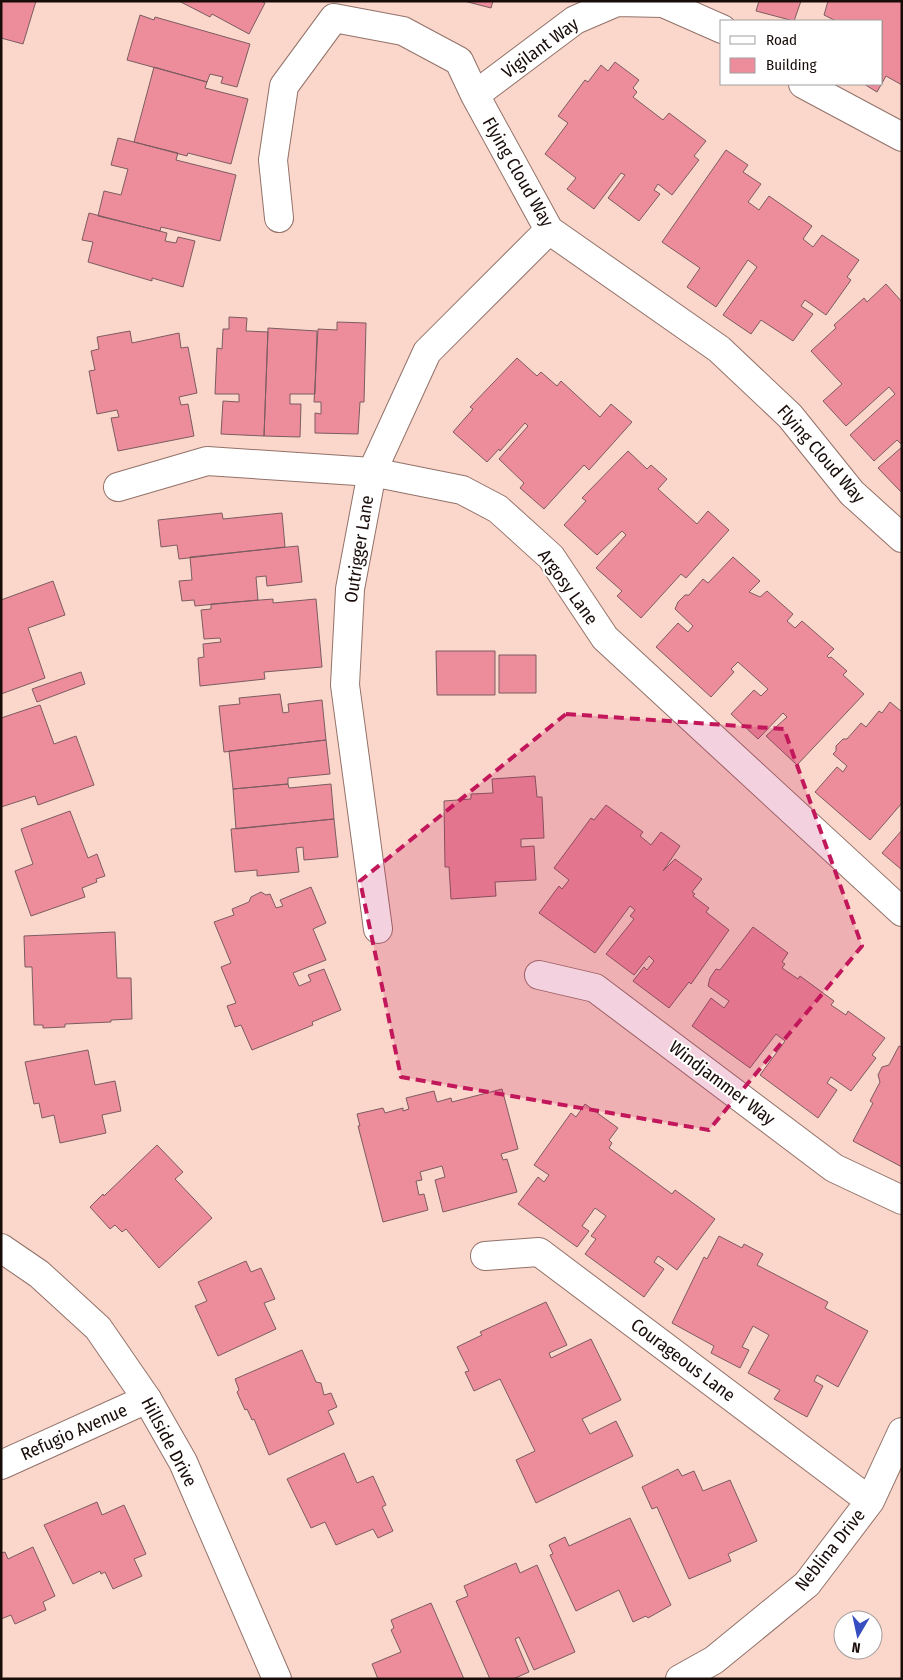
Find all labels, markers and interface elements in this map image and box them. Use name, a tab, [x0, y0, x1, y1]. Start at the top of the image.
street label: Vigilant Way	[497, 13, 583, 83]
legend	[720, 20, 883, 85]
text: Road	[766, 31, 797, 49]
text: Building	[766, 56, 817, 74]
street label: Flying Cloud Way	[478, 113, 558, 231]
street label: Flying Cloud Way	[772, 400, 870, 508]
street label: Outrigger Lane	[340, 494, 378, 604]
street label: Argosy Lane	[533, 545, 603, 629]
street label: Windjammer Way	[665, 1036, 779, 1130]
street label: Courageous Lane	[626, 1314, 740, 1406]
street label: Hillside Drive	[136, 1394, 202, 1491]
street label: Refugio Avenue	[17, 1399, 131, 1465]
street label: Neblina Drive	[790, 1504, 870, 1596]
north arrow	[833, 1610, 883, 1660]
text: N	[851, 1638, 862, 1656]

